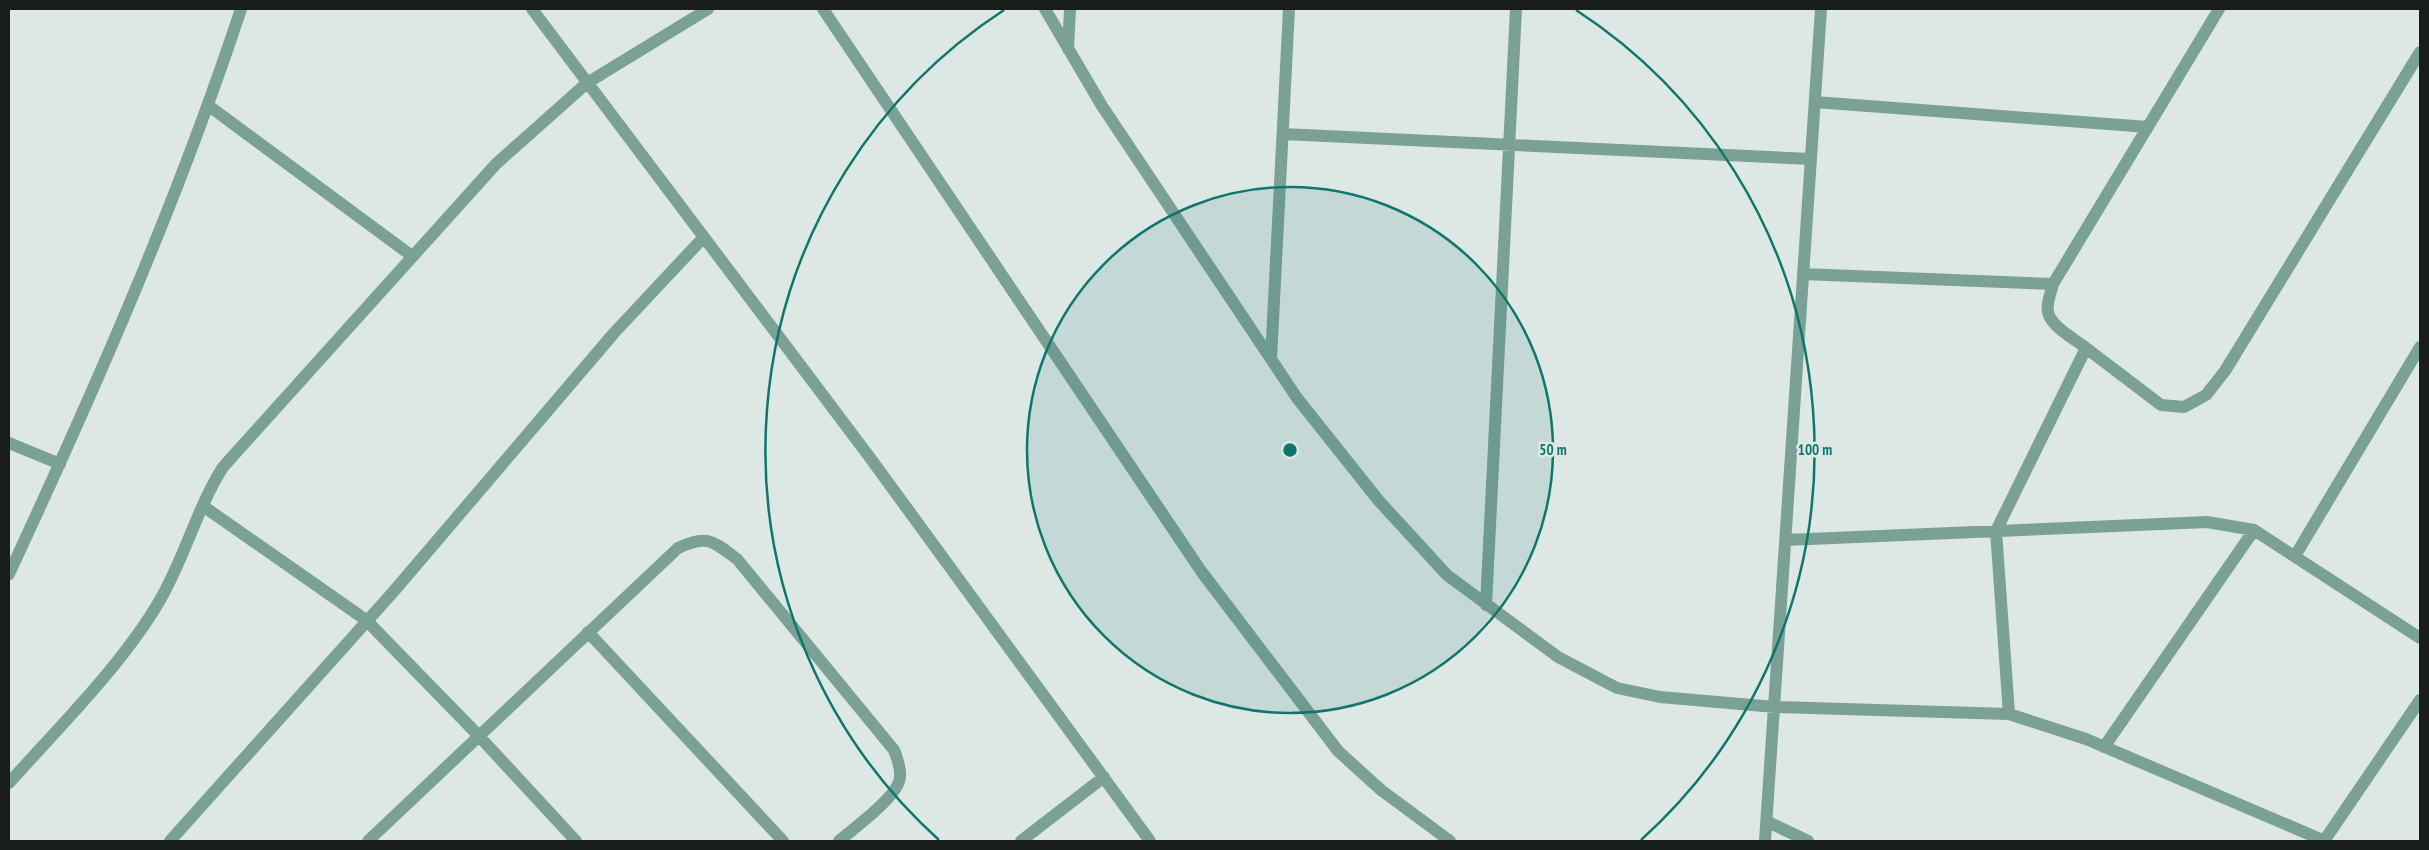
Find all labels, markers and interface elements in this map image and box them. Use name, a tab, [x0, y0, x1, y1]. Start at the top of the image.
text: 50 m	[1539, 440, 1567, 459]
text: 100 m	[1798, 440, 1832, 459]
centre of rings	[1281, 441, 1299, 459]

